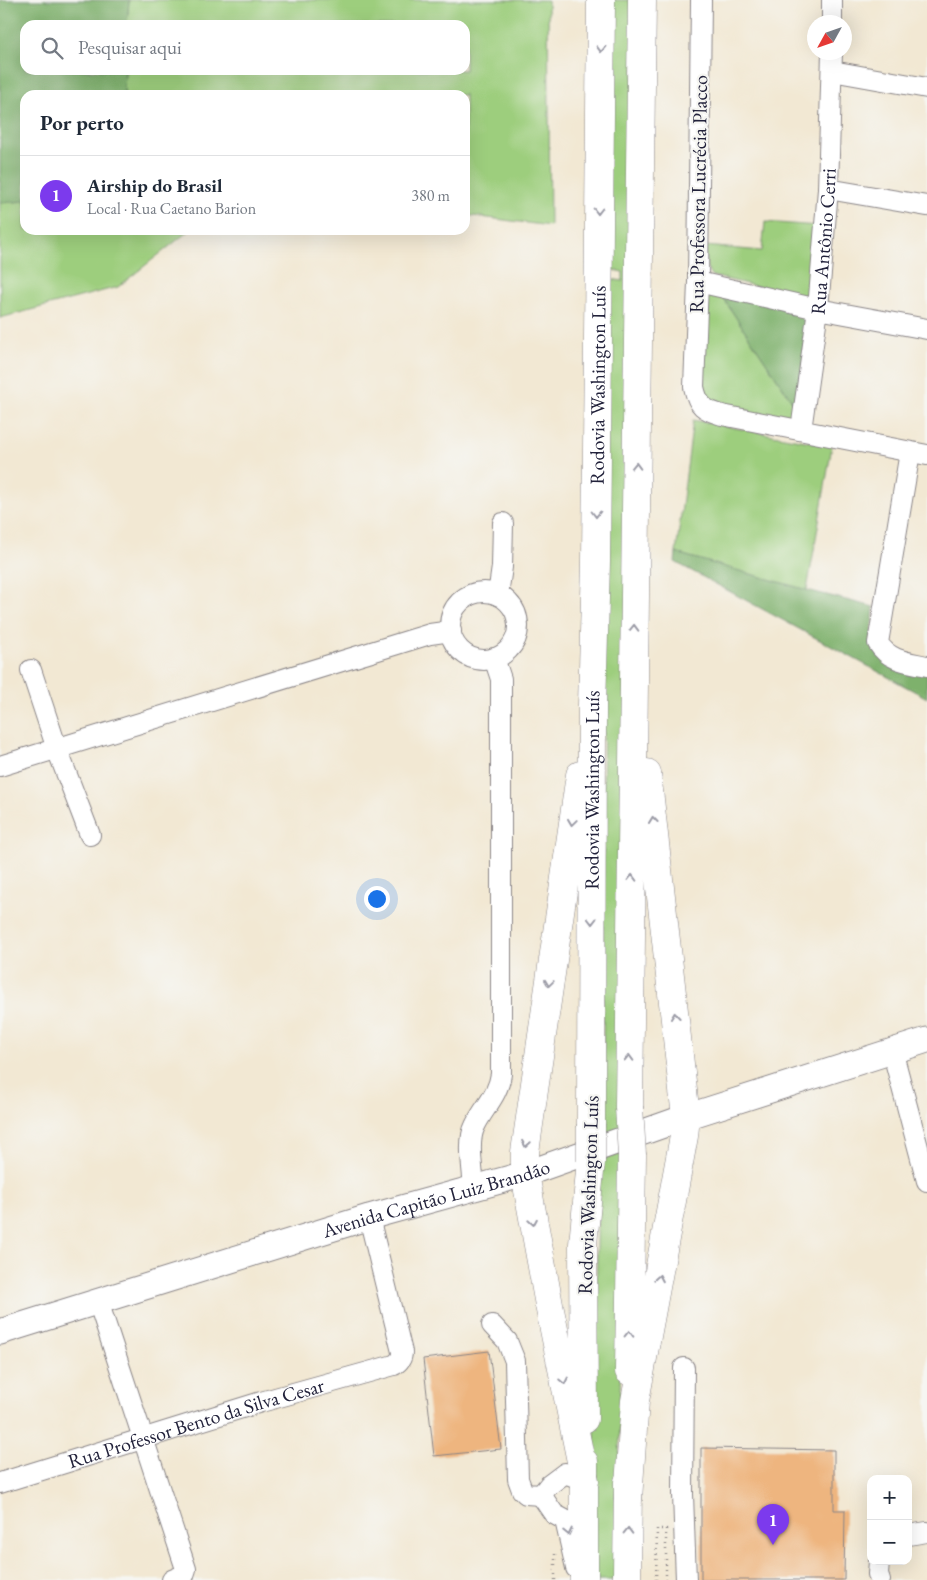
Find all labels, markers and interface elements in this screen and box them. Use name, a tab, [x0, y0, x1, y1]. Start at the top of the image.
north arrow	[807, 15, 852, 60]
search box	[20, 20, 470, 75]
icon: search	[38, 34, 66, 62]
text: Pesquisar aqui	[78, 35, 182, 60]
one-way arrow	[595, 45, 606, 53]
street label: Rua Professora Lucrécia Placco	[683, 75, 713, 313]
text: Por perto	[40, 109, 124, 136]
street label: Rua Antônio Cerri	[805, 168, 842, 316]
text: Airship do Brasil	[87, 173, 222, 198]
text: 1	[52, 185, 60, 206]
text: 380 m	[411, 185, 450, 206]
text: Local · Rua Caetano Barion	[87, 198, 256, 219]
one-way arrow	[593, 207, 604, 215]
street label: Rodovia Washington Luís	[584, 285, 611, 485]
one-way arrow	[631, 462, 641, 470]
one-way arrow	[591, 510, 601, 518]
one-way arrow	[629, 624, 640, 632]
street label: Rodovia Washington Luís	[579, 690, 605, 890]
one-way arrow	[648, 816, 659, 824]
one-way arrow	[567, 818, 578, 826]
one-way arrow	[626, 874, 637, 882]
your location	[364, 886, 390, 912]
one-way arrow	[587, 918, 597, 925]
one-way arrow	[544, 978, 554, 987]
one-way arrow	[670, 1012, 681, 1020]
one-way arrow	[624, 1054, 635, 1062]
street label: Rodovia Washington Luís	[572, 1095, 604, 1295]
one-way arrow	[522, 1139, 532, 1148]
street label: Avenida Capitão Luiz Brandão	[318, 1153, 553, 1244]
one-way arrow	[527, 1218, 537, 1226]
one-way arrow	[653, 1274, 663, 1282]
one-way arrow	[624, 1330, 635, 1338]
street label: Rua Professor Bento da Silva Cesar	[65, 1372, 327, 1474]
one-way arrow	[558, 1377, 569, 1386]
map controls	[867, 1475, 912, 1565]
button: +	[867, 1475, 912, 1520]
pin: 1	[757, 1504, 789, 1545]
button: −	[867, 1520, 912, 1565]
one-way arrow	[623, 1527, 633, 1535]
one-way arrow	[562, 1528, 573, 1537]

